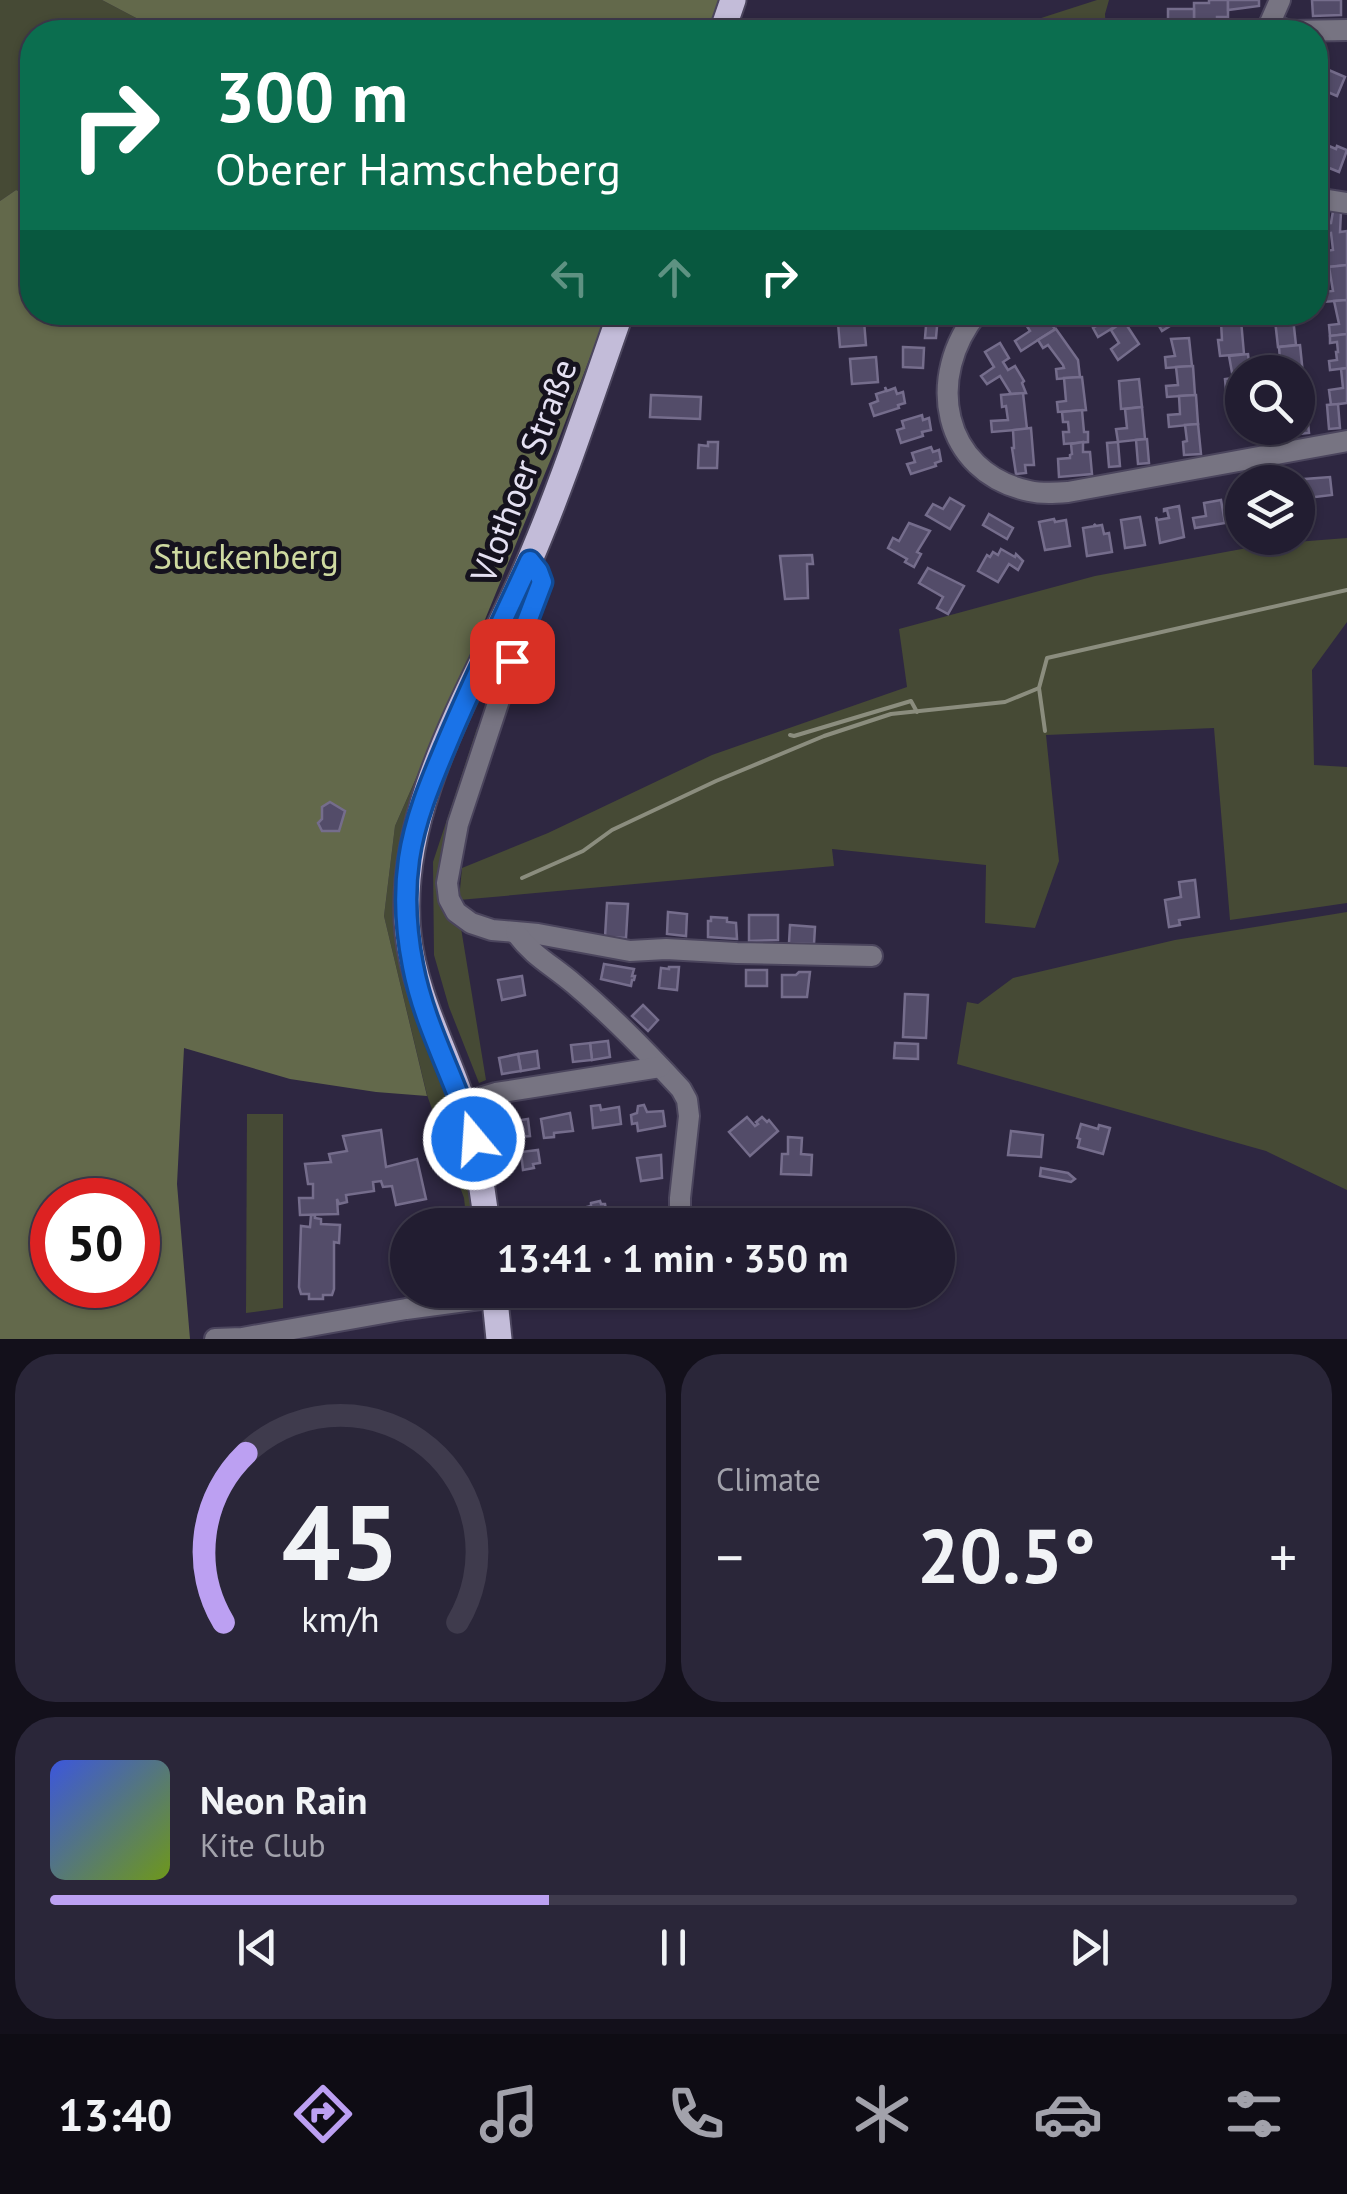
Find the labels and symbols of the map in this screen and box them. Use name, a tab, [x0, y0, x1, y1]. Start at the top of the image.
street label: Vlothoer Straße	[459, 352, 587, 590]
park label: Stuckenberg	[153, 533, 339, 579]
pin	[470, 619, 555, 704]
position arrow	[422, 1087, 526, 1191]
speed limit sign: 50	[30, 1178, 160, 1308]

